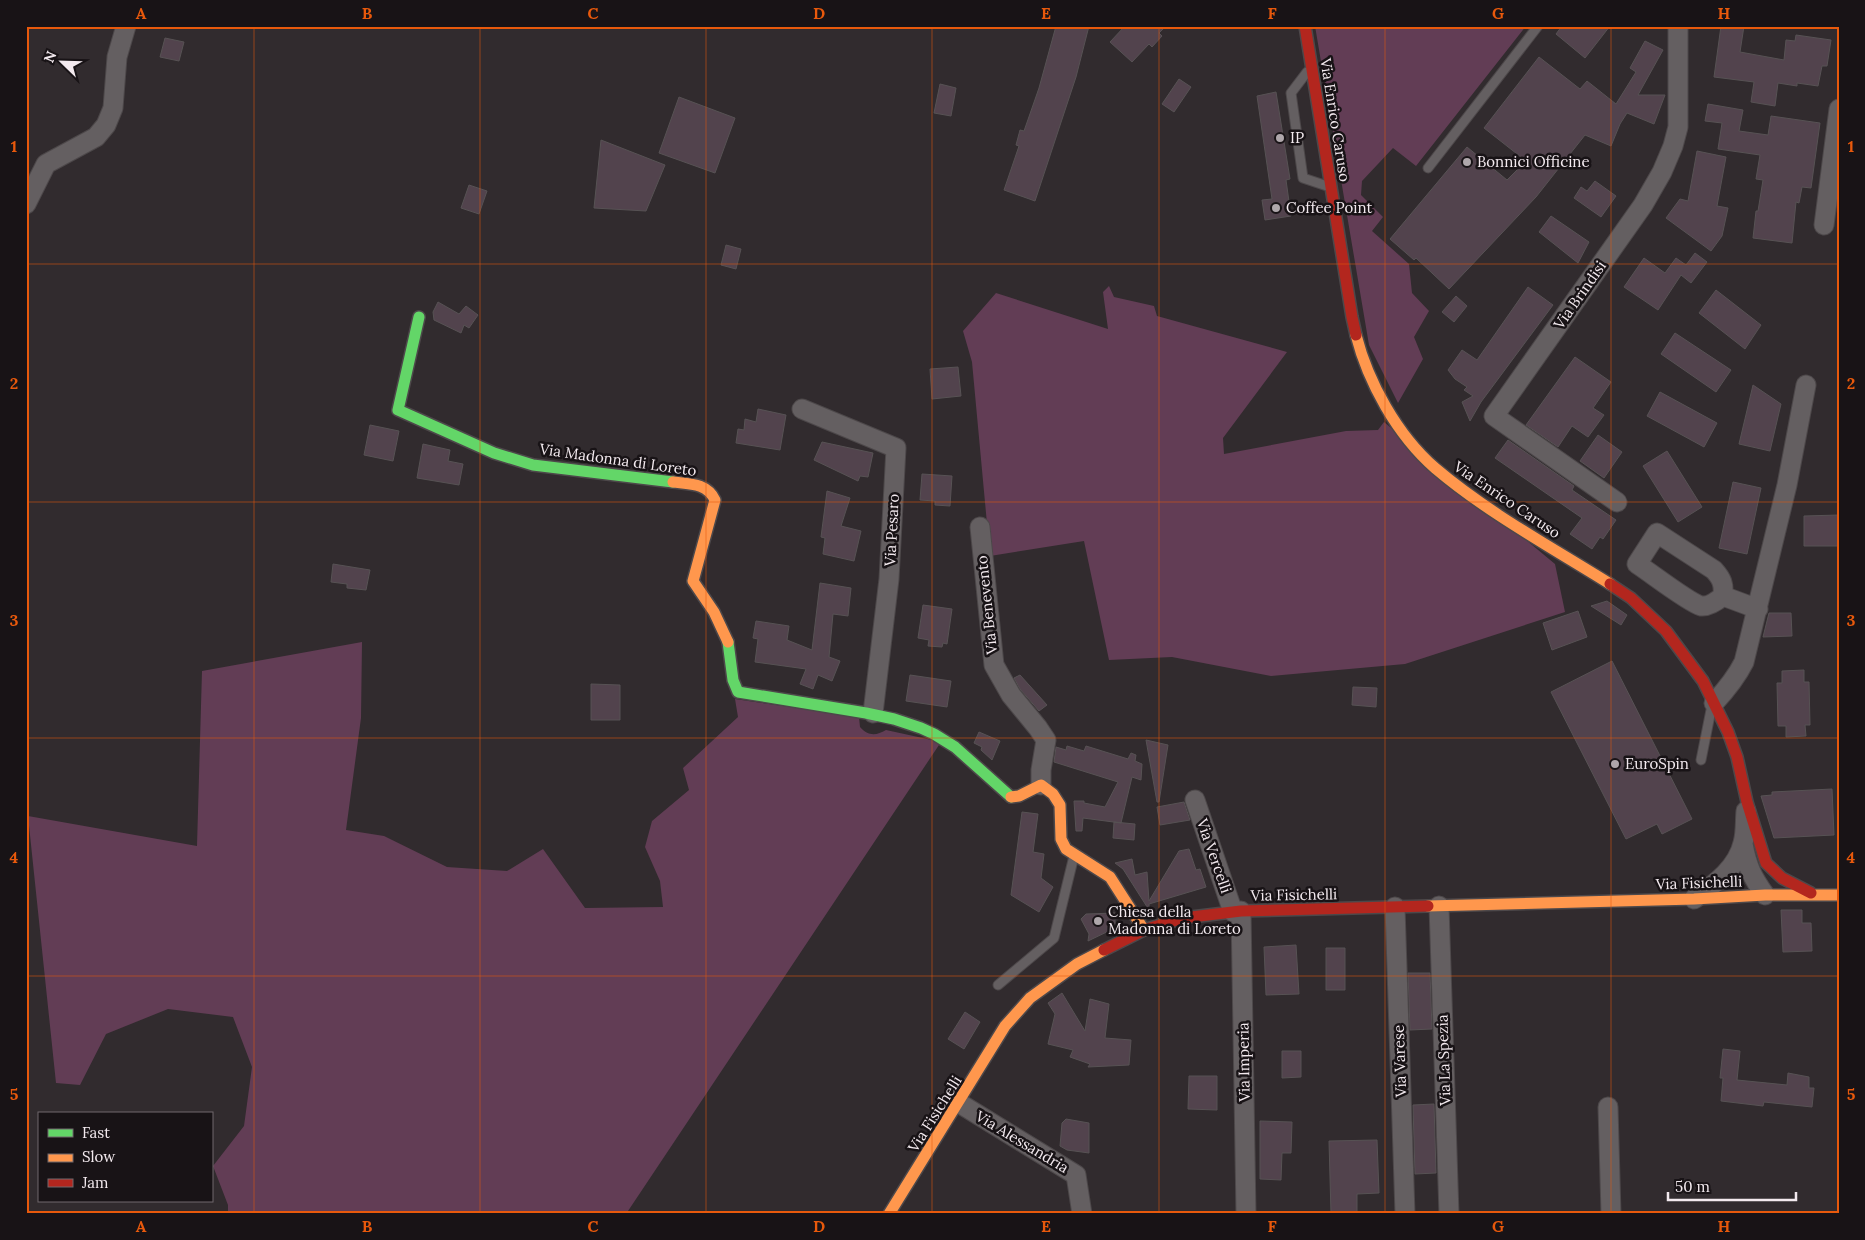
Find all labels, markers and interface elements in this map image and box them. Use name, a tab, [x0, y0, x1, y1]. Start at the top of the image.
text: A	[136, 3, 147, 23]
text: B	[362, 3, 373, 23]
text: C	[587, 3, 599, 23]
text: D	[813, 3, 825, 23]
text: E	[1041, 3, 1051, 23]
text: F	[1267, 3, 1277, 23]
text: G	[1492, 3, 1504, 23]
text: H	[1718, 3, 1731, 23]
north arrow	[38, 38, 88, 88]
text: N	[40, 48, 61, 65]
street label: Via Enrico Caruso	[1316, 56, 1355, 183]
place label: IP	[1290, 128, 1304, 147]
marker: IP	[1274, 132, 1286, 144]
text: 1	[11, 136, 17, 156]
text: 1	[1848, 136, 1854, 156]
place label: Bonnici Officine	[1477, 152, 1590, 171]
marker: Bonnici Officine	[1461, 156, 1473, 168]
place label: Coffee Point	[1286, 198, 1372, 217]
marker: Coffee Point	[1270, 202, 1282, 214]
street label: Via Brindisi	[1549, 257, 1610, 333]
text: 2	[10, 373, 18, 393]
text: 2	[1847, 373, 1855, 393]
street label: Via Madonna di Loreto	[537, 439, 698, 480]
street label: Via Enrico Caruso	[1449, 456, 1564, 542]
street label: Via Pesaro	[880, 493, 903, 568]
street label: Via Benevento	[972, 554, 1001, 656]
text: 3	[10, 610, 19, 630]
text: 3	[1847, 610, 1856, 630]
place label: EuroSpin	[1625, 754, 1689, 773]
marker: EuroSpin	[1609, 758, 1621, 770]
street label: Via Vercelli	[1193, 815, 1236, 896]
text: 4	[10, 847, 19, 867]
text: 4	[1847, 847, 1856, 867]
street label: Via Fisichelli	[1654, 871, 1743, 894]
street label: Via Fisichelli	[1250, 884, 1337, 905]
place label: Chiesa della Madonna di Loreto	[1108, 902, 1241, 938]
marker: Chiesa della Madonna di Loreto	[1092, 915, 1104, 927]
street label: Via La Spezia	[1432, 1014, 1455, 1107]
street label: Via Imperia	[1233, 1022, 1254, 1103]
street label: Via Varese	[1389, 1025, 1410, 1098]
street label: Via Fisichelli	[903, 1072, 966, 1156]
text: 5	[10, 1084, 19, 1104]
text: 5	[1847, 1084, 1856, 1104]
street label: Via Alessandria	[971, 1106, 1072, 1177]
legend	[38, 1112, 212, 1202]
text: Fast	[82, 1123, 110, 1142]
text: Slow	[82, 1147, 115, 1166]
scale bar	[1668, 1170, 1795, 1202]
text: Jam	[81, 1173, 109, 1192]
text: 50 m	[1675, 1177, 1710, 1196]
text: A	[136, 1216, 147, 1236]
text: B	[362, 1216, 373, 1236]
text: C	[587, 1216, 599, 1236]
text: D	[813, 1216, 825, 1236]
text: E	[1041, 1216, 1051, 1236]
text: F	[1267, 1216, 1277, 1236]
text: G	[1492, 1216, 1504, 1236]
text: H	[1718, 1216, 1731, 1236]

